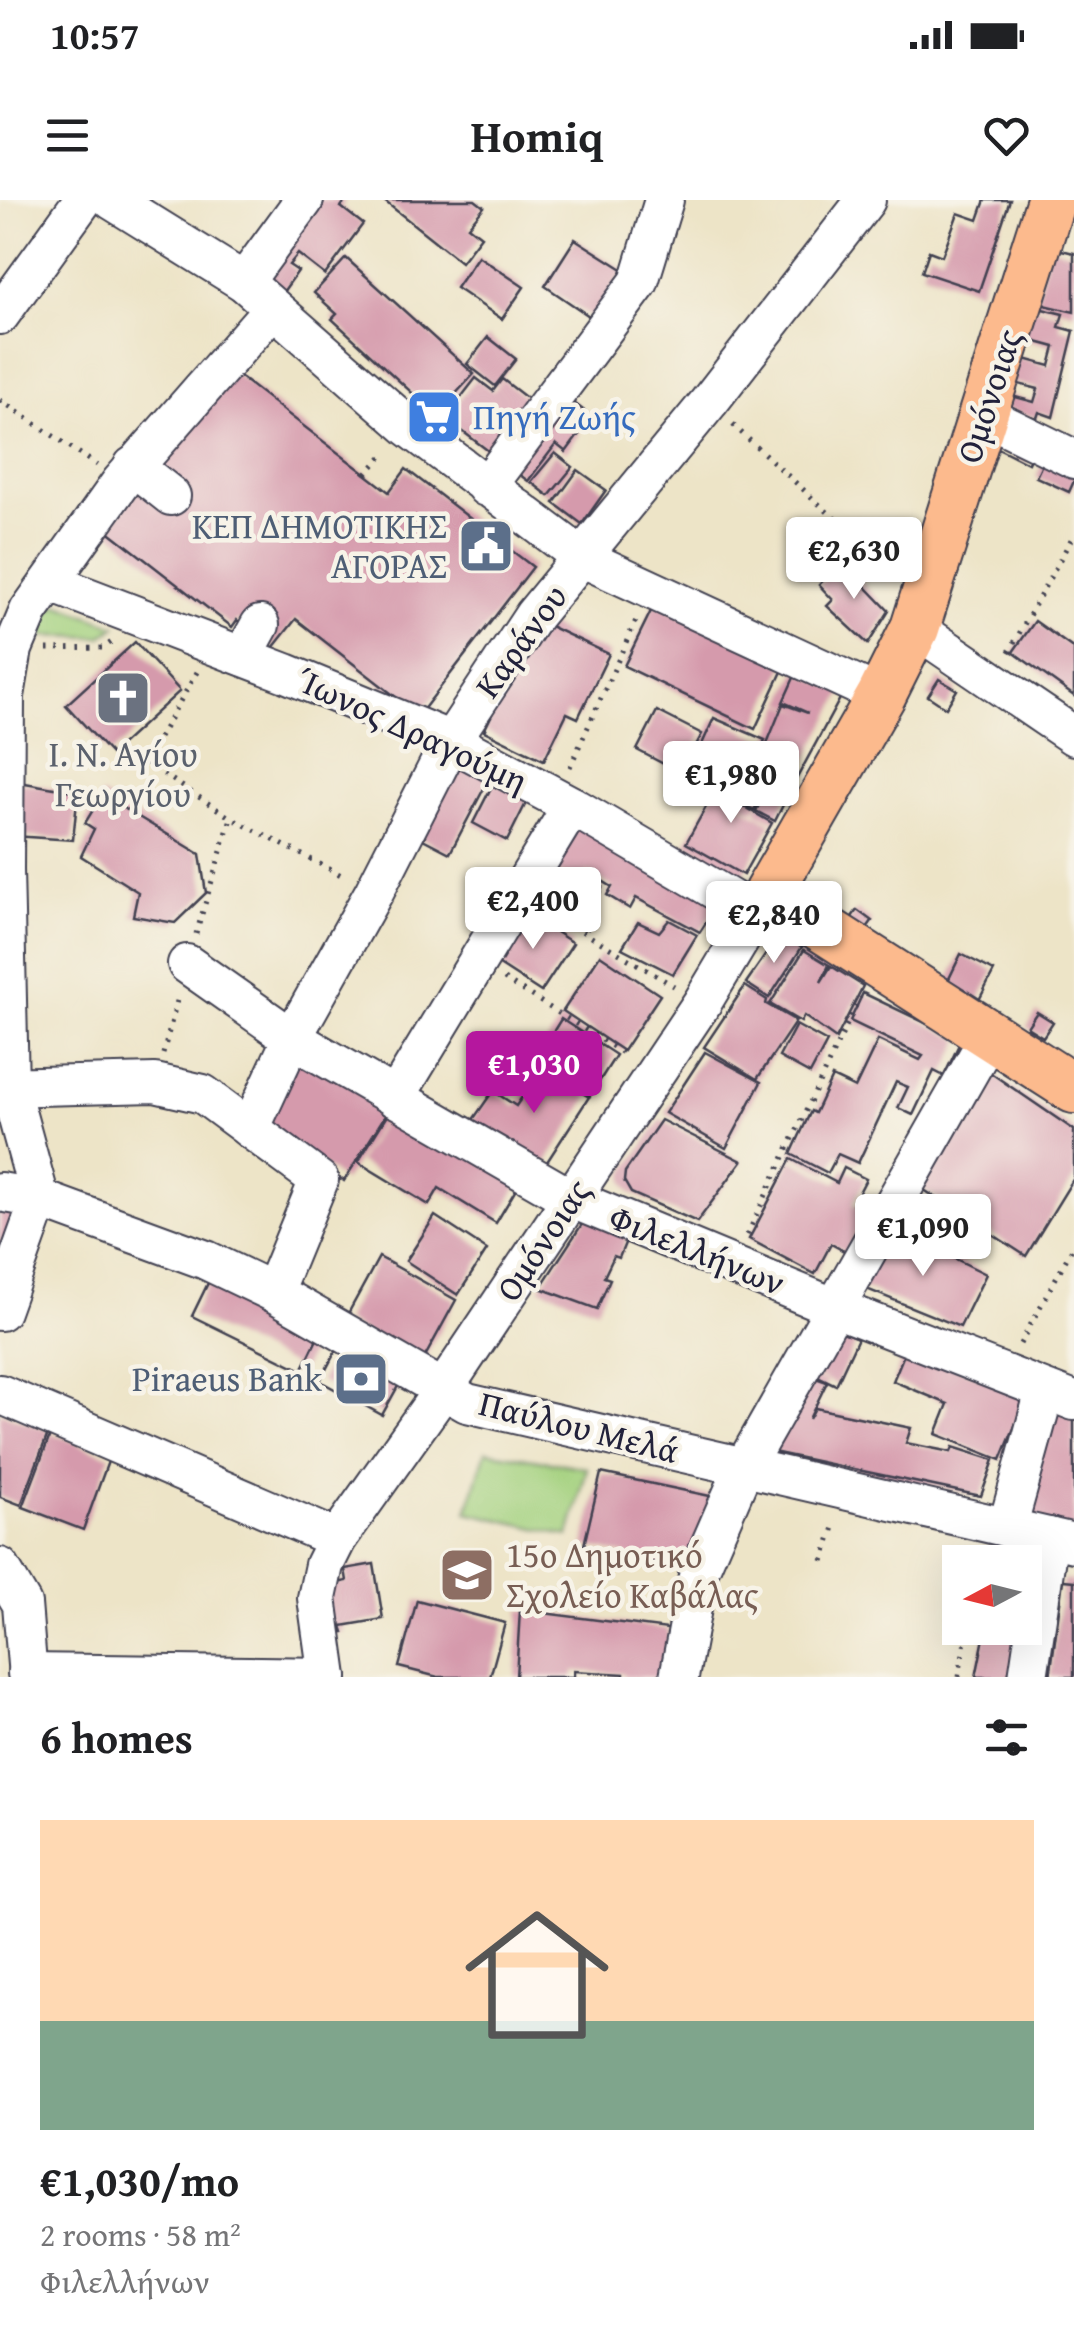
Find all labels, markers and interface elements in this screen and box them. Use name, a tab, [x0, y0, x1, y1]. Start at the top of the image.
text: 10:57	[50, 7, 140, 63]
text: Homiq	[471, 103, 603, 168]
icon: menu	[40, 108, 95, 163]
icon: heart	[979, 108, 1034, 163]
street label: Ομόνοιας	[943, 322, 1034, 469]
supermarket icon: Πηγή Ζωής	[404, 387, 464, 447]
place label: Πηγή Ζωής	[473, 391, 636, 442]
place label: ΚΕΠ ΔΗΜΟΤΙΚΗΣ ΑΓΟΡΑΣ	[192, 500, 447, 591]
public building icon: ΚΕΠ ΔΗΜΟΤΙΚΗΣ ΑΓΟΡΑΣ	[456, 516, 516, 576]
pin: €2,630	[773, 517, 935, 602]
text: €2,630	[808, 526, 900, 573]
street label: Καράνου	[462, 573, 579, 708]
street label: Ίωνος Δραγούμη	[288, 654, 536, 805]
church icon: Ι. Ν. Αγίου Γεωργίου	[93, 668, 153, 728]
place label: Ι. Ν. Αγίου Γεωργίου	[48, 728, 198, 819]
pin: €1,980	[650, 741, 812, 826]
text: €1,980	[685, 750, 777, 797]
pin: €2,400	[452, 867, 614, 952]
text: €2,400	[487, 876, 579, 923]
pin: €2,840	[693, 881, 855, 966]
text: €2,840	[728, 890, 820, 937]
pin: €1,030	[453, 1031, 615, 1116]
text: €1,030	[488, 1040, 580, 1087]
street label: Ομόνοιας	[483, 1168, 602, 1311]
street label: Φιλελλήνων	[602, 1191, 793, 1308]
pin: €1,090	[842, 1194, 1004, 1279]
text: €1,090	[877, 1203, 969, 1250]
bank icon: Piraeus Bank	[331, 1349, 391, 1409]
place label: Piraeus Bank	[132, 1353, 322, 1404]
street label: Παύλου Μελά	[474, 1377, 684, 1476]
place label: 15ο Δημοτικό Σχολείο Καβάλας	[506, 1529, 759, 1620]
school or university icon: 15ο Δημοτικό Σχολείο Καβάλας	[437, 1545, 497, 1605]
north arrow	[942, 1545, 1042, 1645]
map controls	[942, 1545, 1042, 1645]
text: 6 homes	[40, 1707, 193, 1768]
icon: filters	[979, 1710, 1034, 1765]
icon: home	[447, 1885, 627, 2065]
text: €1,030/mo	[40, 2150, 239, 2211]
text: 2 rooms · 58 m²	[40, 2211, 241, 2258]
text: Φιλελλήνων	[40, 2258, 210, 2305]

